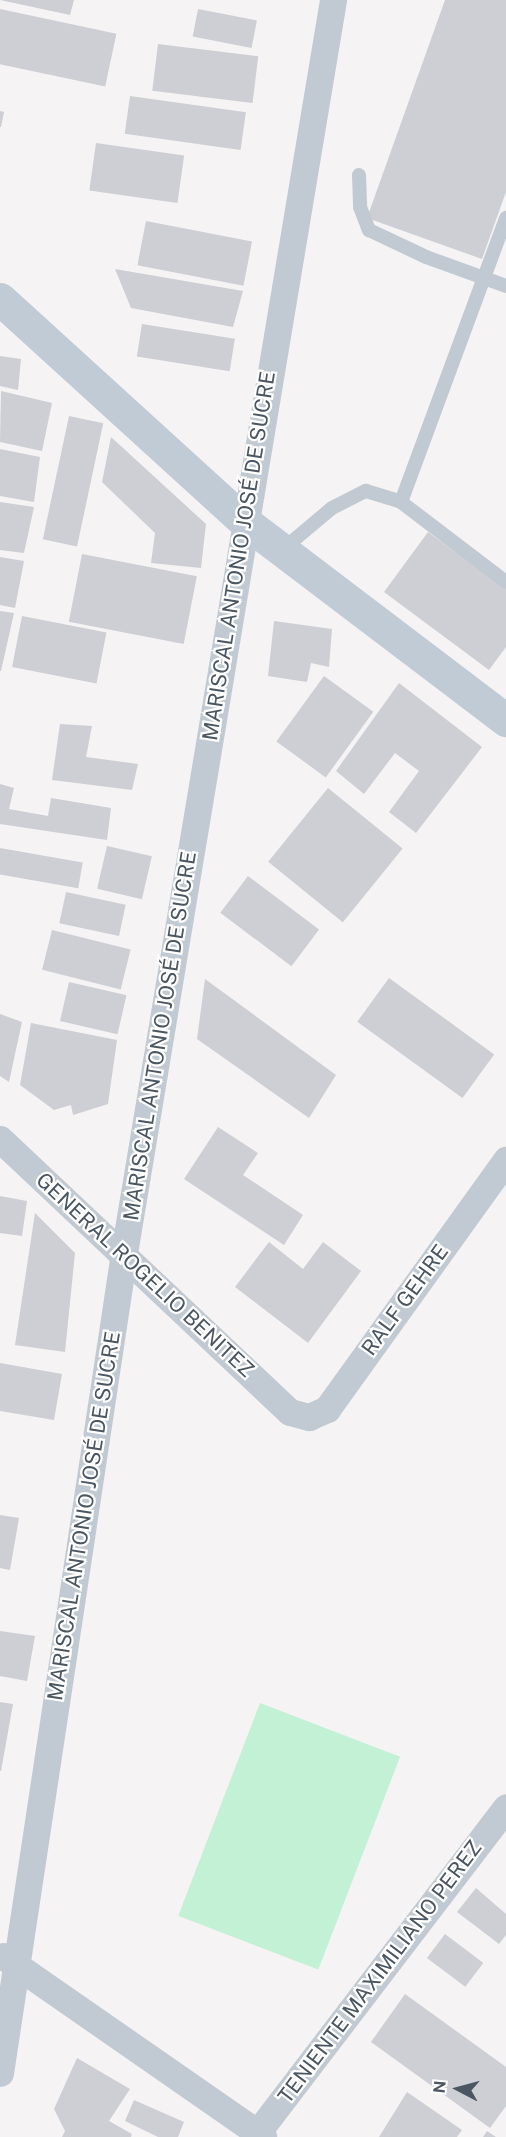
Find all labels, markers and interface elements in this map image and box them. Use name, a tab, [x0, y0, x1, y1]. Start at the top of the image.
street label: MARISCAL ANTONIO JOSÉ DE SUCRE	[197, 370, 281, 742]
street label: MARISCAL ANTONIO JOSÉ DE SUCRE	[118, 850, 202, 1222]
street label: GENERAL ROGELIO BENITEZ	[31, 1167, 259, 1383]
street label: RALF GEHRE	[356, 1240, 454, 1360]
street label: MARISCAL ANTONIO JOSÉ DE SUCRE	[42, 1330, 126, 1702]
street label: TENIENTE MAXIMILIANO PEREZ	[273, 1836, 487, 2108]
north arrow	[428, 2059, 488, 2119]

